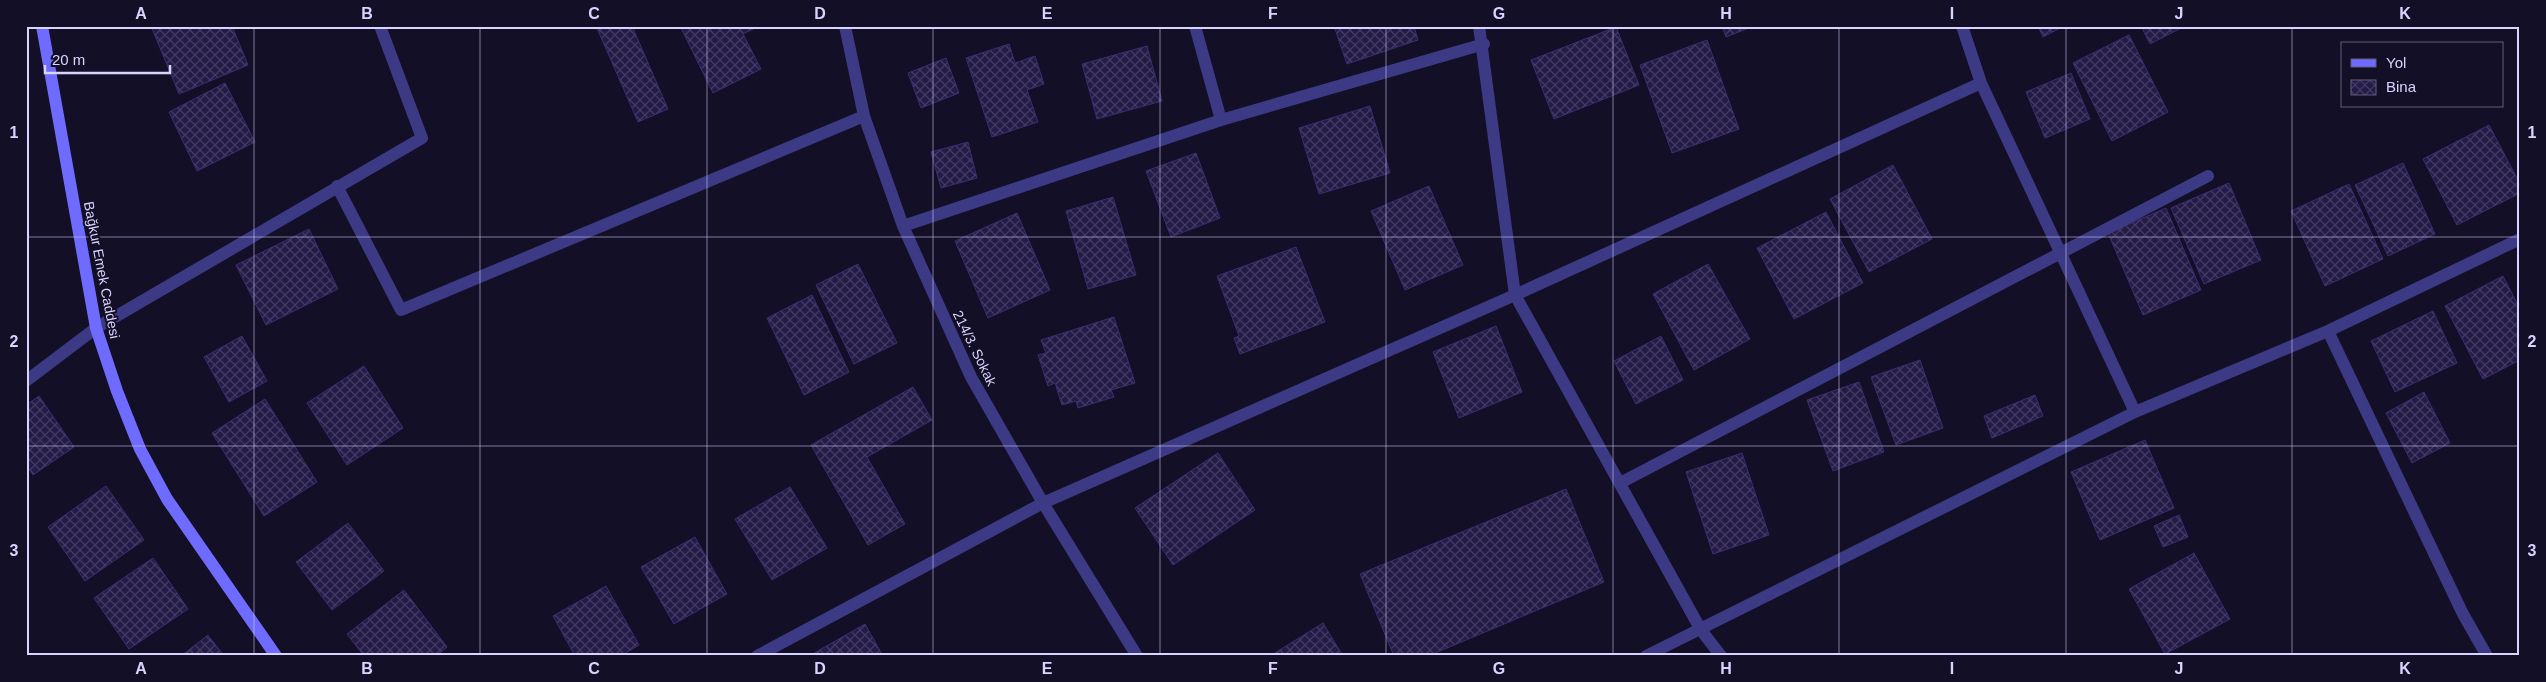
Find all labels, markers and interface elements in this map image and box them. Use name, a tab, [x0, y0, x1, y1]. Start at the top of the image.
text: A	[135, 5, 147, 22]
text: B	[361, 5, 373, 22]
text: C	[588, 5, 600, 22]
text: D	[814, 5, 826, 22]
text: E	[1042, 5, 1053, 22]
text: F	[1268, 5, 1278, 22]
text: G	[1493, 5, 1505, 22]
text: H	[1720, 5, 1732, 22]
text: I	[1950, 5, 1954, 22]
text: J	[2175, 5, 2183, 22]
text: K	[2399, 5, 2411, 22]
scale bar	[45, 42, 170, 74]
legend	[2341, 42, 2504, 108]
text: 20 m	[52, 51, 85, 68]
text: Yol	[2386, 54, 2406, 71]
text: Bina	[2386, 78, 2417, 95]
text: 1	[10, 124, 19, 141]
text: 1	[2528, 124, 2537, 141]
street label: Bağkur Emek Caddesi	[81, 200, 123, 340]
street label: 214/3. Sokak	[950, 308, 1001, 389]
text: 2	[10, 333, 19, 350]
text: 2	[2528, 333, 2537, 350]
text: 3	[10, 542, 19, 559]
text: 3	[2528, 542, 2537, 559]
text: A	[135, 660, 147, 677]
text: B	[361, 660, 373, 677]
text: C	[588, 660, 600, 677]
text: D	[814, 660, 826, 677]
text: E	[1042, 660, 1053, 677]
text: F	[1268, 660, 1278, 677]
text: G	[1493, 660, 1505, 677]
text: H	[1720, 660, 1732, 677]
text: I	[1950, 660, 1954, 677]
text: J	[2175, 660, 2183, 677]
text: K	[2399, 660, 2411, 677]

